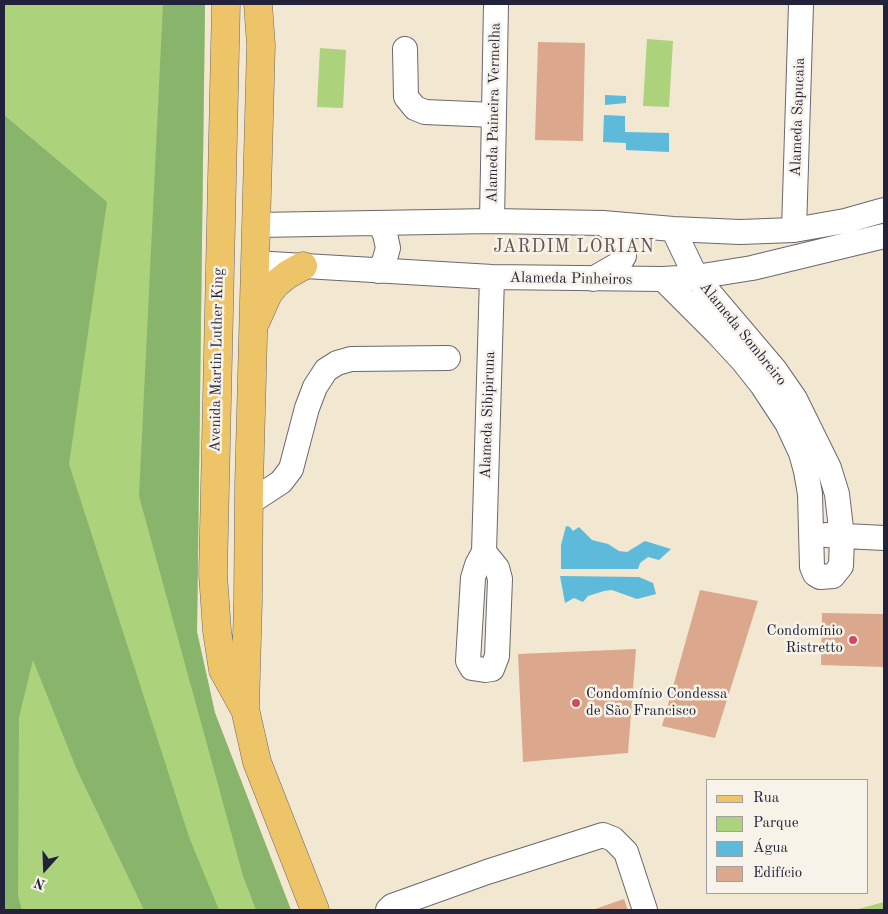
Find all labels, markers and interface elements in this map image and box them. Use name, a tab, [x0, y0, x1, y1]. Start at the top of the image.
street label: Alameda Paineira Vermelha	[483, 23, 505, 203]
street label: Alameda Sapucaia	[787, 57, 809, 177]
district label: JARDIM LORIAN	[492, 236, 656, 258]
street label: Avenida Martin Luther King	[206, 268, 228, 452]
street label: Alameda Pinheiros	[509, 269, 633, 289]
street label: Alameda Sombreiro	[696, 279, 790, 389]
street label: Alameda Sibipiruna	[477, 351, 499, 479]
place label: Condomínio Ristretto	[767, 622, 843, 657]
marker: Condomínio Ristretto	[847, 634, 859, 646]
place label: Condomínio Condessa de São Francisco	[586, 685, 727, 720]
marker: Condomínio Condessa de São Francisco	[570, 697, 582, 709]
legend	[706, 779, 868, 894]
text: Rua	[753, 791, 779, 806]
text: Parque	[753, 816, 799, 831]
text: Água	[753, 841, 788, 856]
north arrow	[20, 844, 70, 894]
text: Edifício	[753, 866, 802, 881]
text: N	[32, 875, 47, 892]

